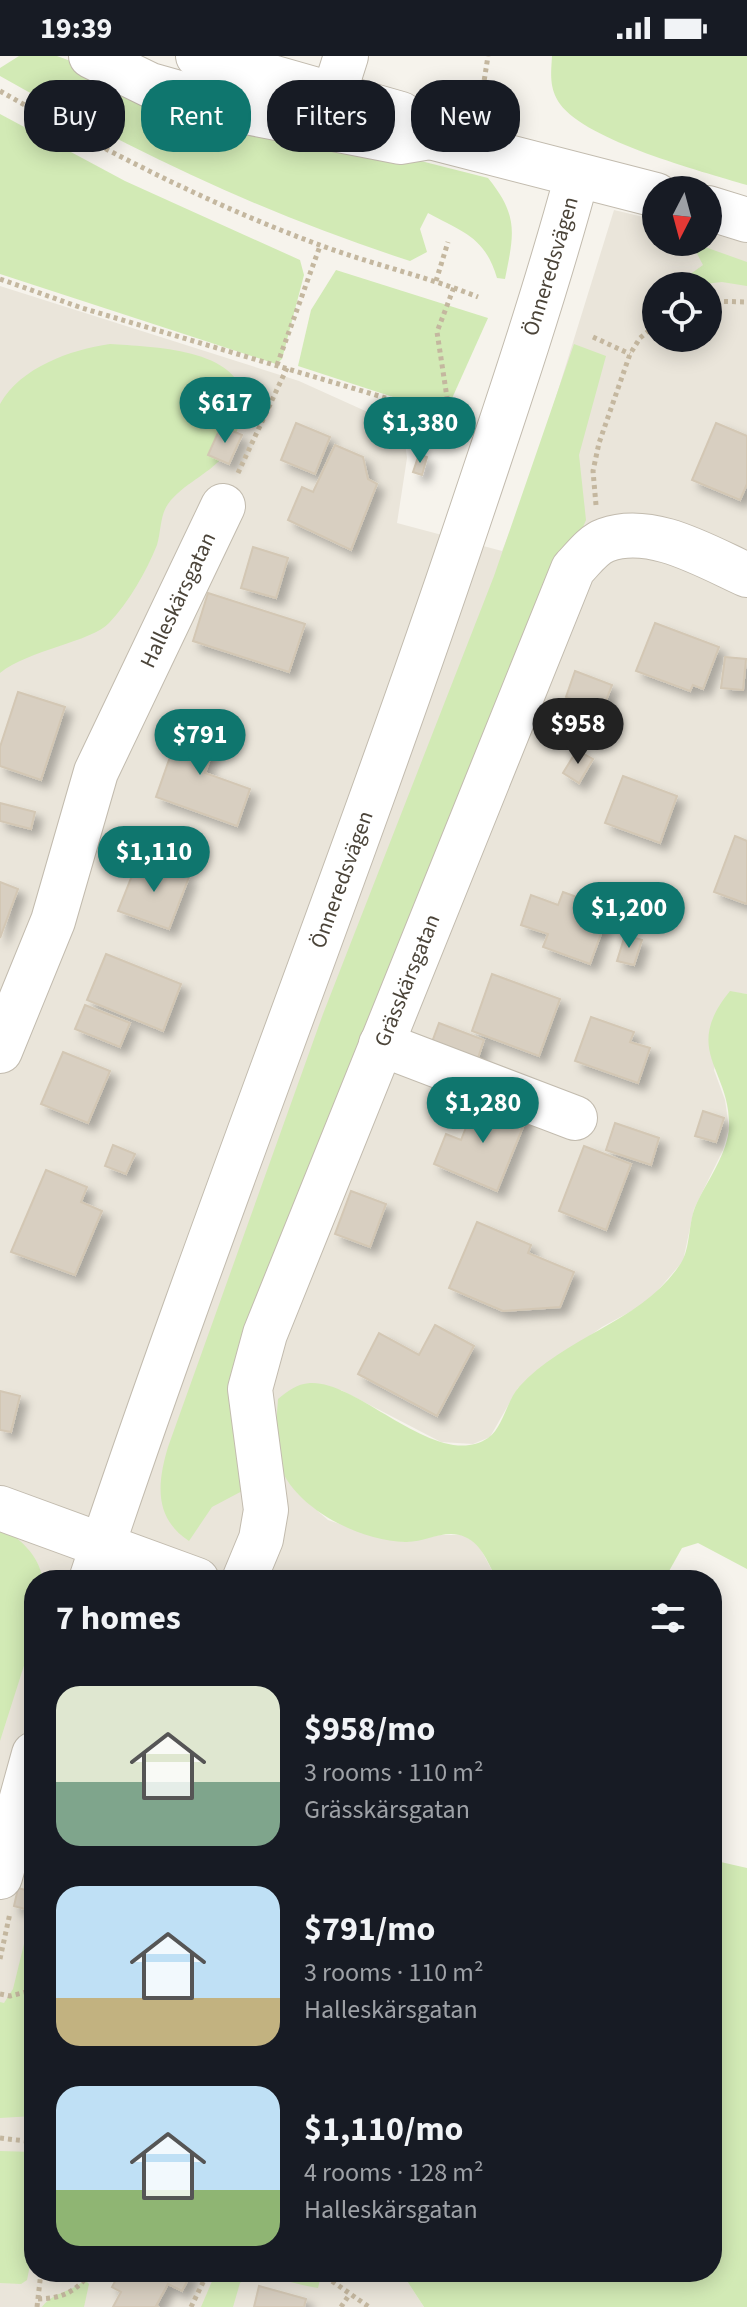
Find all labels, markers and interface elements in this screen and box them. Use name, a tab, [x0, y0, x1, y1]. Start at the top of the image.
text: 19:39	[40, 7, 112, 50]
chip: Buy	[24, 80, 125, 152]
chip: Rent	[141, 80, 251, 152]
chip: Filters	[267, 80, 395, 152]
chip: New	[411, 80, 520, 152]
north arrow	[642, 176, 722, 256]
map controls	[642, 176, 722, 352]
street label: Önneredsvägen	[515, 193, 587, 340]
button: locate	[642, 272, 722, 352]
pin: $617	[178, 377, 272, 445]
text: $617	[198, 384, 252, 421]
pin: $1,380	[355, 397, 485, 465]
text: $1,380	[382, 404, 458, 441]
street label: Halleskärsgatan	[132, 527, 224, 673]
pin: $958	[531, 698, 625, 766]
text: $958	[551, 705, 605, 742]
pin: $791	[153, 709, 247, 777]
text: $791	[173, 716, 227, 753]
street label: Önneredsvägen	[302, 806, 382, 953]
pin: $1,110	[89, 826, 219, 894]
text: $1,110	[116, 833, 192, 870]
pin: $1,200	[564, 882, 694, 950]
text: $1,200	[591, 889, 667, 926]
street label: Grässkärsgatan	[366, 909, 448, 1052]
pin: $1,280	[418, 1077, 548, 1145]
text: $1,280	[445, 1084, 521, 1121]
text: 7 homes	[56, 1594, 181, 1643]
icon: filters	[646, 1596, 690, 1640]
text: $958/mo	[304, 1705, 435, 1754]
icon: home	[120, 1718, 216, 1814]
text: 3 rooms · 110 m²	[304, 1754, 483, 1791]
text: Grässkärsgatan	[304, 1791, 470, 1828]
text: $791/mo	[304, 1905, 435, 1954]
icon: home	[120, 1918, 216, 2014]
text: 3 rooms · 110 m²	[304, 1954, 483, 1991]
text: Halleskärsgatan	[304, 1991, 478, 2028]
text: $1,110/mo	[304, 2105, 464, 2154]
icon: home	[120, 2118, 216, 2214]
text: 4 rooms · 128 m²	[304, 2154, 483, 2191]
text: Halleskärsgatan	[304, 2191, 478, 2228]

